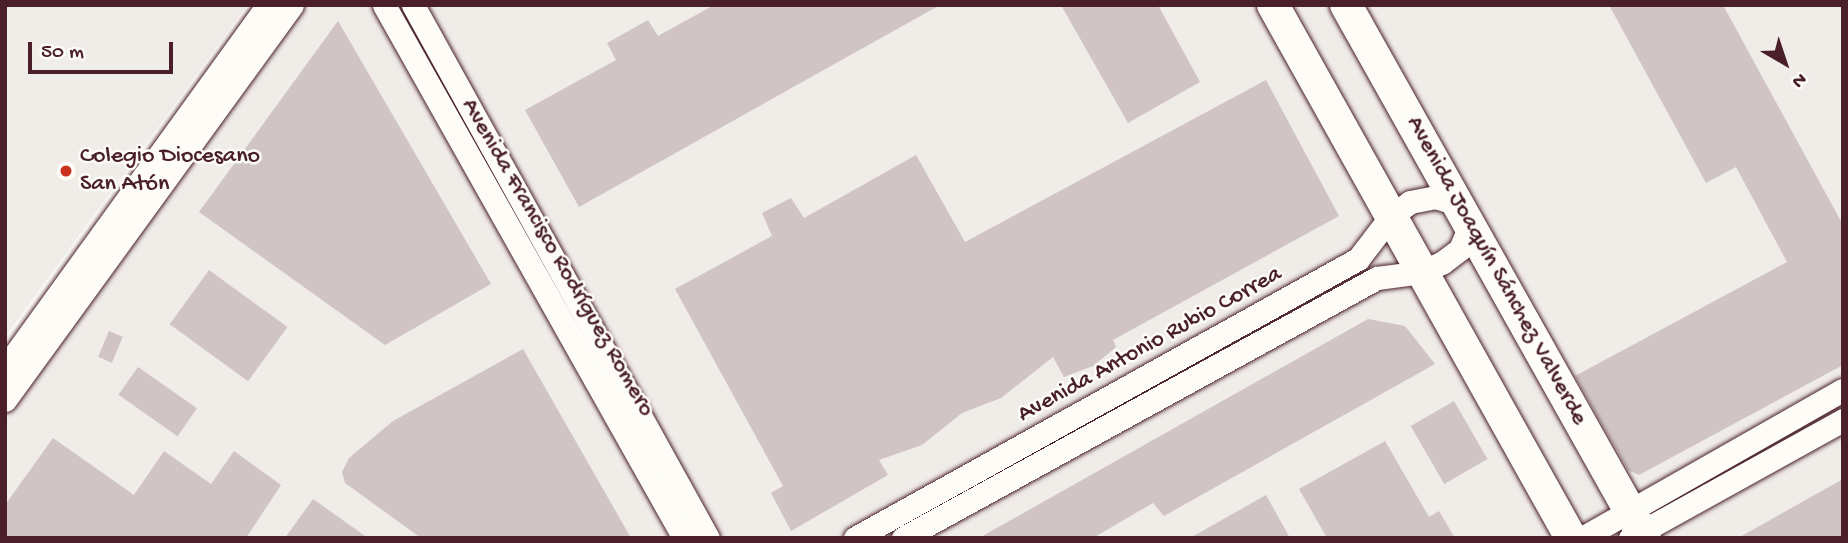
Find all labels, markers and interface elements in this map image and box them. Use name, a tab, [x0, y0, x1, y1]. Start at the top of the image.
scale bar	[32, 28, 177, 72]
north arrow	[1750, 28, 1820, 98]
text: 50 m	[41, 41, 84, 66]
text: N	[1786, 67, 1811, 93]
street label: Avenida Francisco Rodríguez Romero	[454, 94, 660, 422]
street label: Avenida Joaquín Sánchez Valverde	[1399, 112, 1593, 430]
place label: Colegio Diocesano San Atón	[80, 143, 260, 199]
marker: Colegio Diocesano San Atón	[58, 163, 74, 179]
street label: Avenida Antonio Rubio Correa	[1013, 260, 1287, 430]

